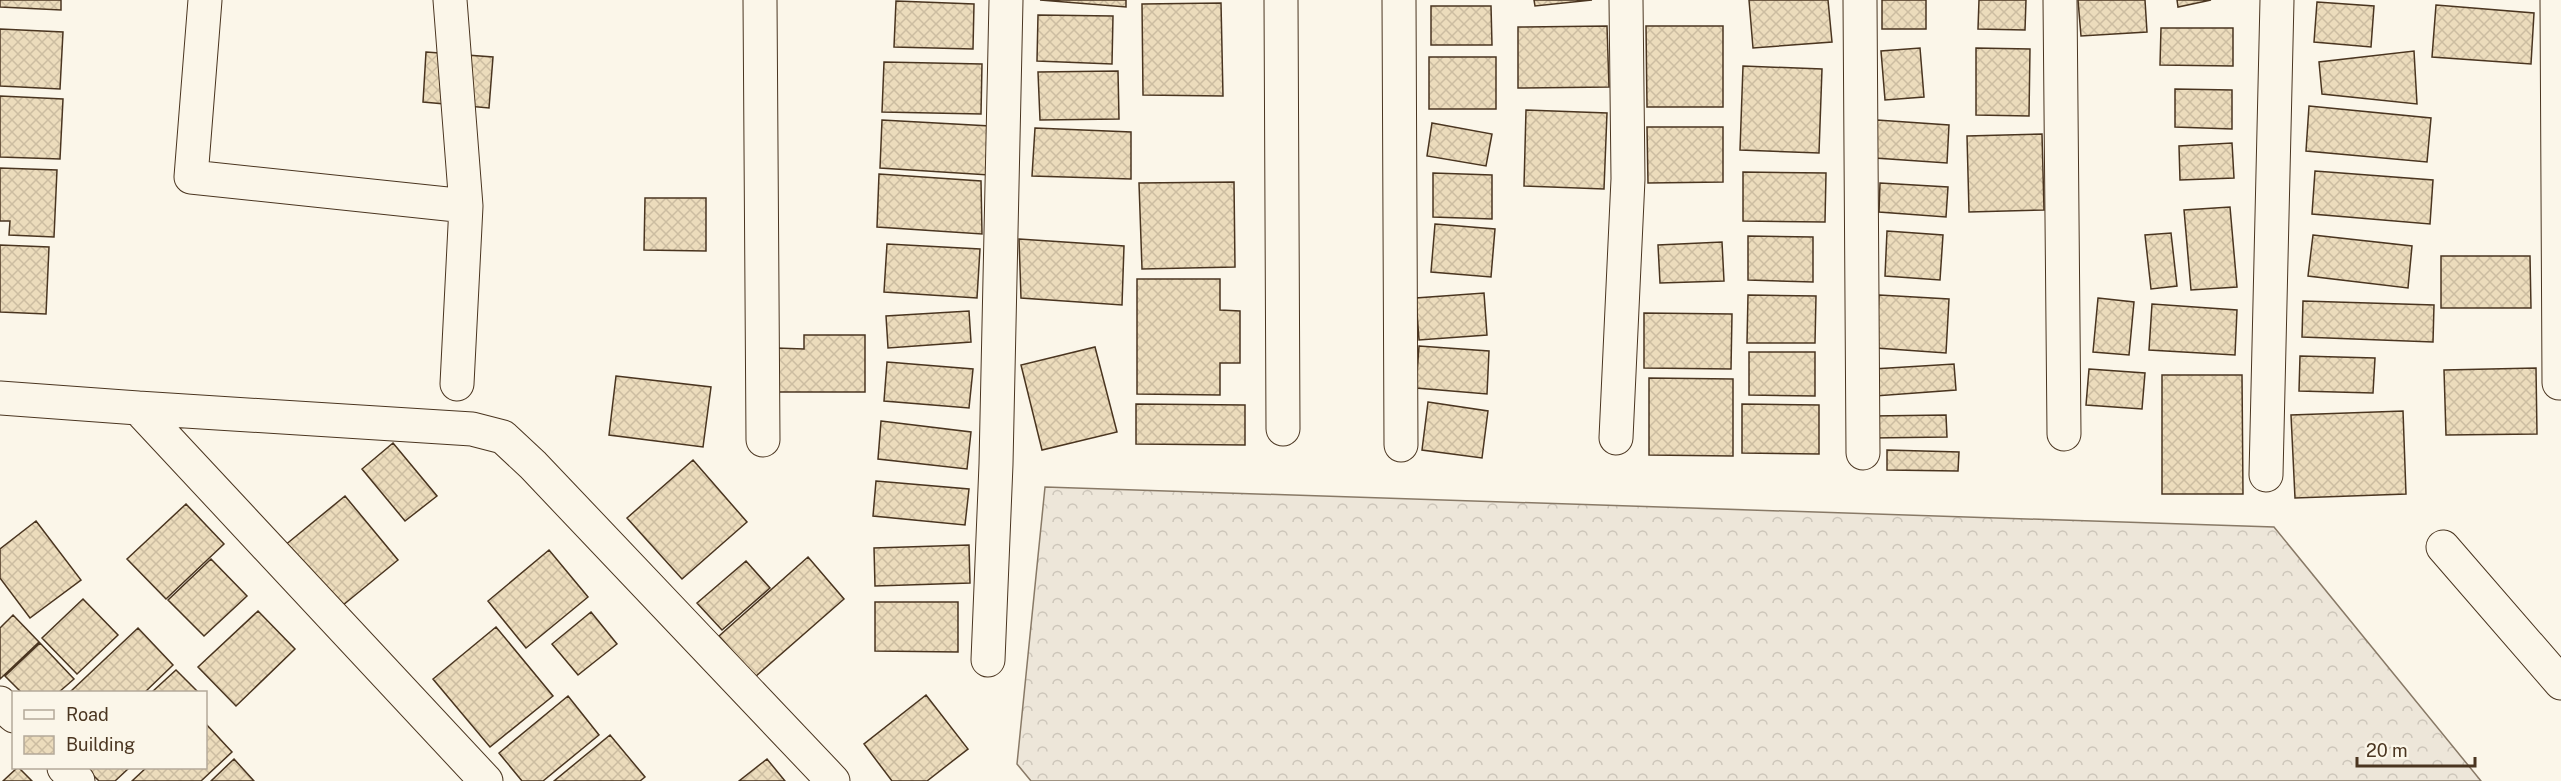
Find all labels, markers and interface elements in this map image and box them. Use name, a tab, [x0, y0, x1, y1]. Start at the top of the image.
legend	[12, 691, 207, 769]
text: Road	[66, 704, 109, 725]
scale bar	[2357, 730, 2476, 768]
text: Building	[66, 734, 135, 755]
text: 20 m	[2366, 740, 2408, 761]

